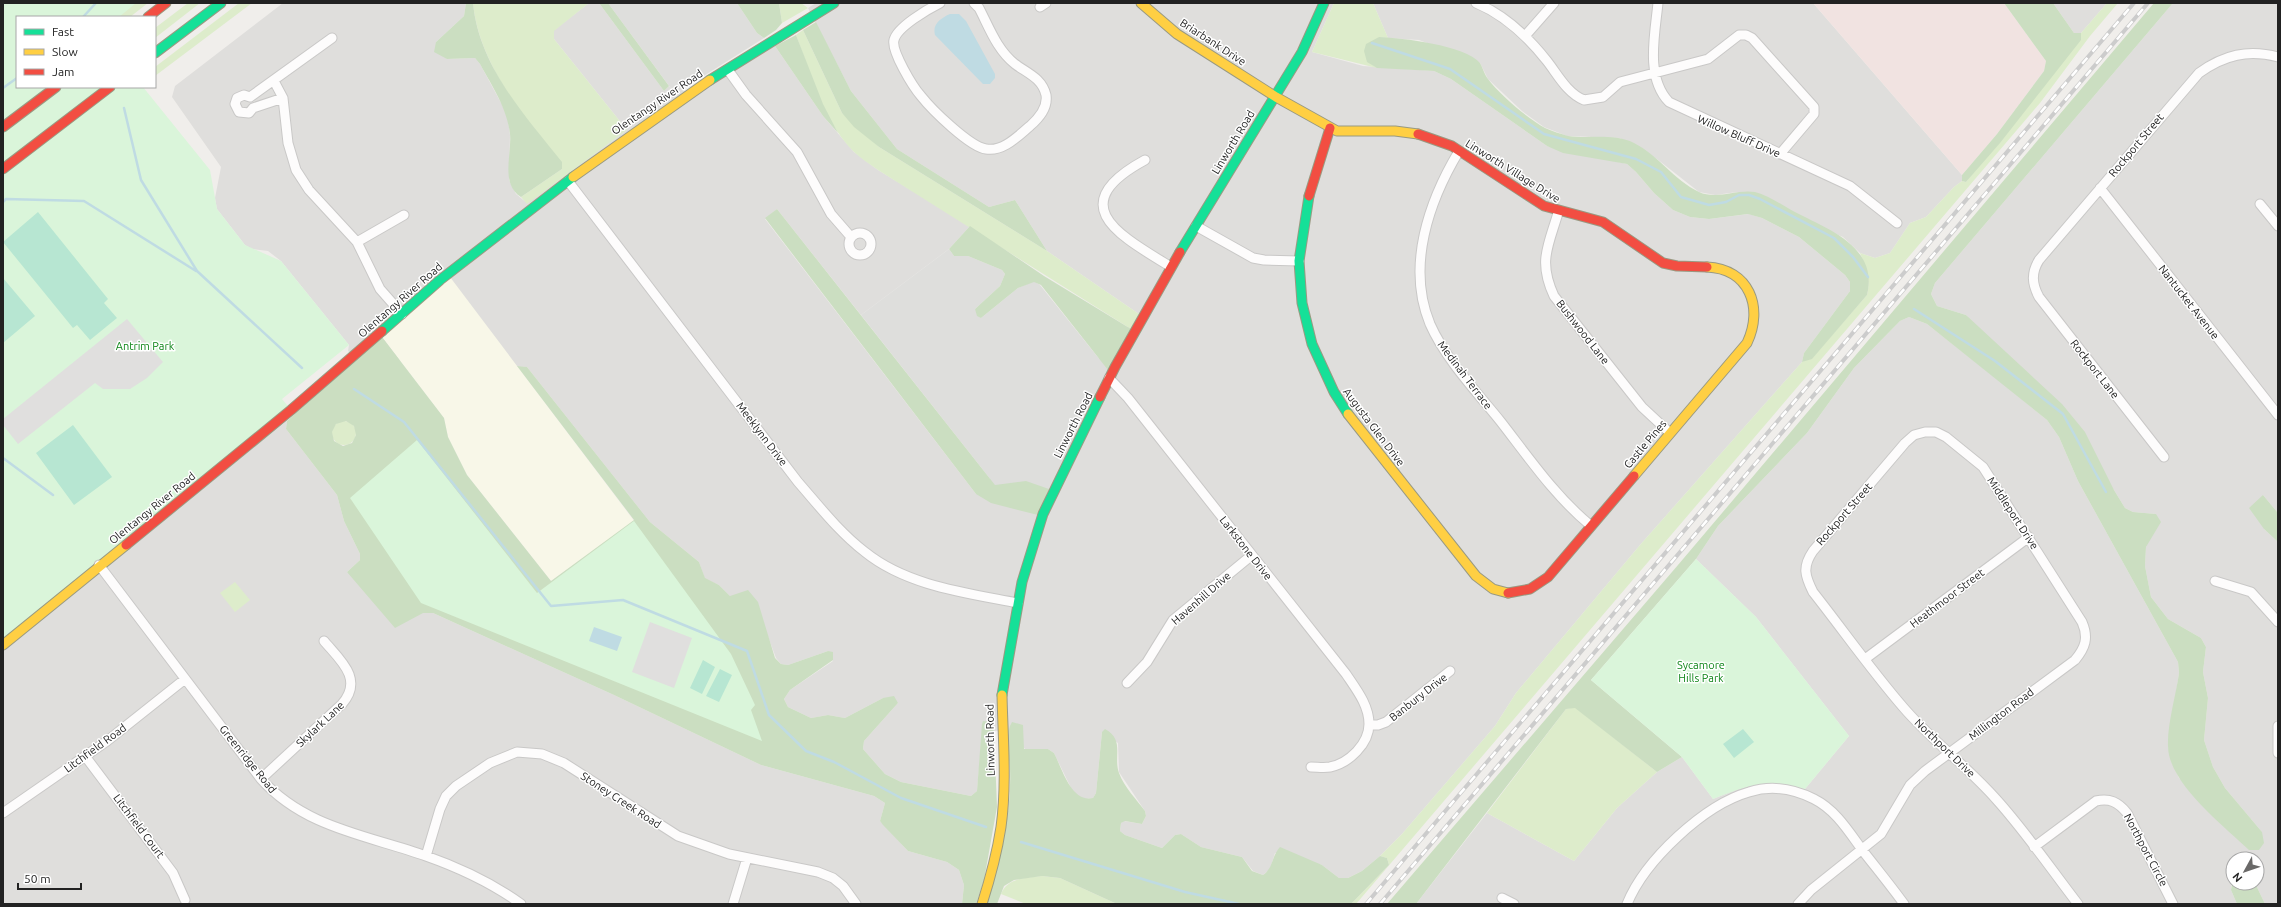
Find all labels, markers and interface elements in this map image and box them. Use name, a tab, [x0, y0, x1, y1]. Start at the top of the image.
legend	[16, 16, 156, 88]
street label: Briarbank Drive	[1178, 16, 1248, 68]
text: Fast	[52, 25, 74, 38]
text: Slow	[52, 45, 78, 58]
text: Jam	[52, 65, 74, 78]
street label: Olentangy River Road	[609, 67, 705, 137]
street label: Linworth Road	[1209, 108, 1257, 176]
street label: Rockport Street	[2106, 111, 2166, 179]
street label: Willow Bluff Drive	[1696, 112, 1782, 160]
street label: Linworth Village Drive	[1464, 137, 1562, 205]
street label: Olentangy River Road	[356, 260, 444, 340]
street label: Nantucket Avenue	[2156, 263, 2222, 341]
street label: Bushwood Lane	[1554, 297, 1612, 367]
street label: Rockport Lane	[2068, 337, 2122, 401]
street label: Medinah Terrace	[1435, 339, 1495, 411]
park label: Antrim Park	[116, 340, 175, 352]
street label: Augusta Glen Drive	[1341, 386, 1407, 468]
street label: Linworth Road	[1051, 390, 1095, 460]
street label: Meeklynn Drive	[734, 400, 790, 468]
street label: Castle Pines	[1621, 417, 1669, 471]
street label: Olentangy River Road	[107, 470, 197, 546]
street label: Middleport Drive	[1985, 475, 2041, 551]
street label: Rockport Street	[1814, 480, 1875, 548]
street label: Larkstone Drive	[1217, 514, 1275, 582]
street label: Heathmoor Street	[1908, 566, 1987, 630]
street label: Havenhill Drive	[1169, 569, 1233, 627]
park label: Sycamore Hills Park	[1677, 659, 1725, 684]
street label: Banbury Drive	[1387, 671, 1449, 723]
street label: Millington Road	[1966, 686, 2036, 742]
street label: Skylark Lane	[294, 699, 346, 749]
street label: Linworth Road	[983, 704, 997, 776]
street label: Northport Drive	[1912, 716, 1978, 780]
street label: Litchfield Road	[61, 721, 129, 775]
street label: Greenridge Road	[217, 723, 279, 795]
street label: Stoney Creek Road	[579, 770, 663, 830]
street label: Litchfield Court	[111, 792, 167, 861]
street label: Northport Circle	[2122, 812, 2170, 888]
north arrow	[2225, 851, 2265, 891]
scale bar	[18, 865, 81, 891]
text: N	[2230, 870, 2245, 884]
text: 50 m	[24, 872, 51, 885]

